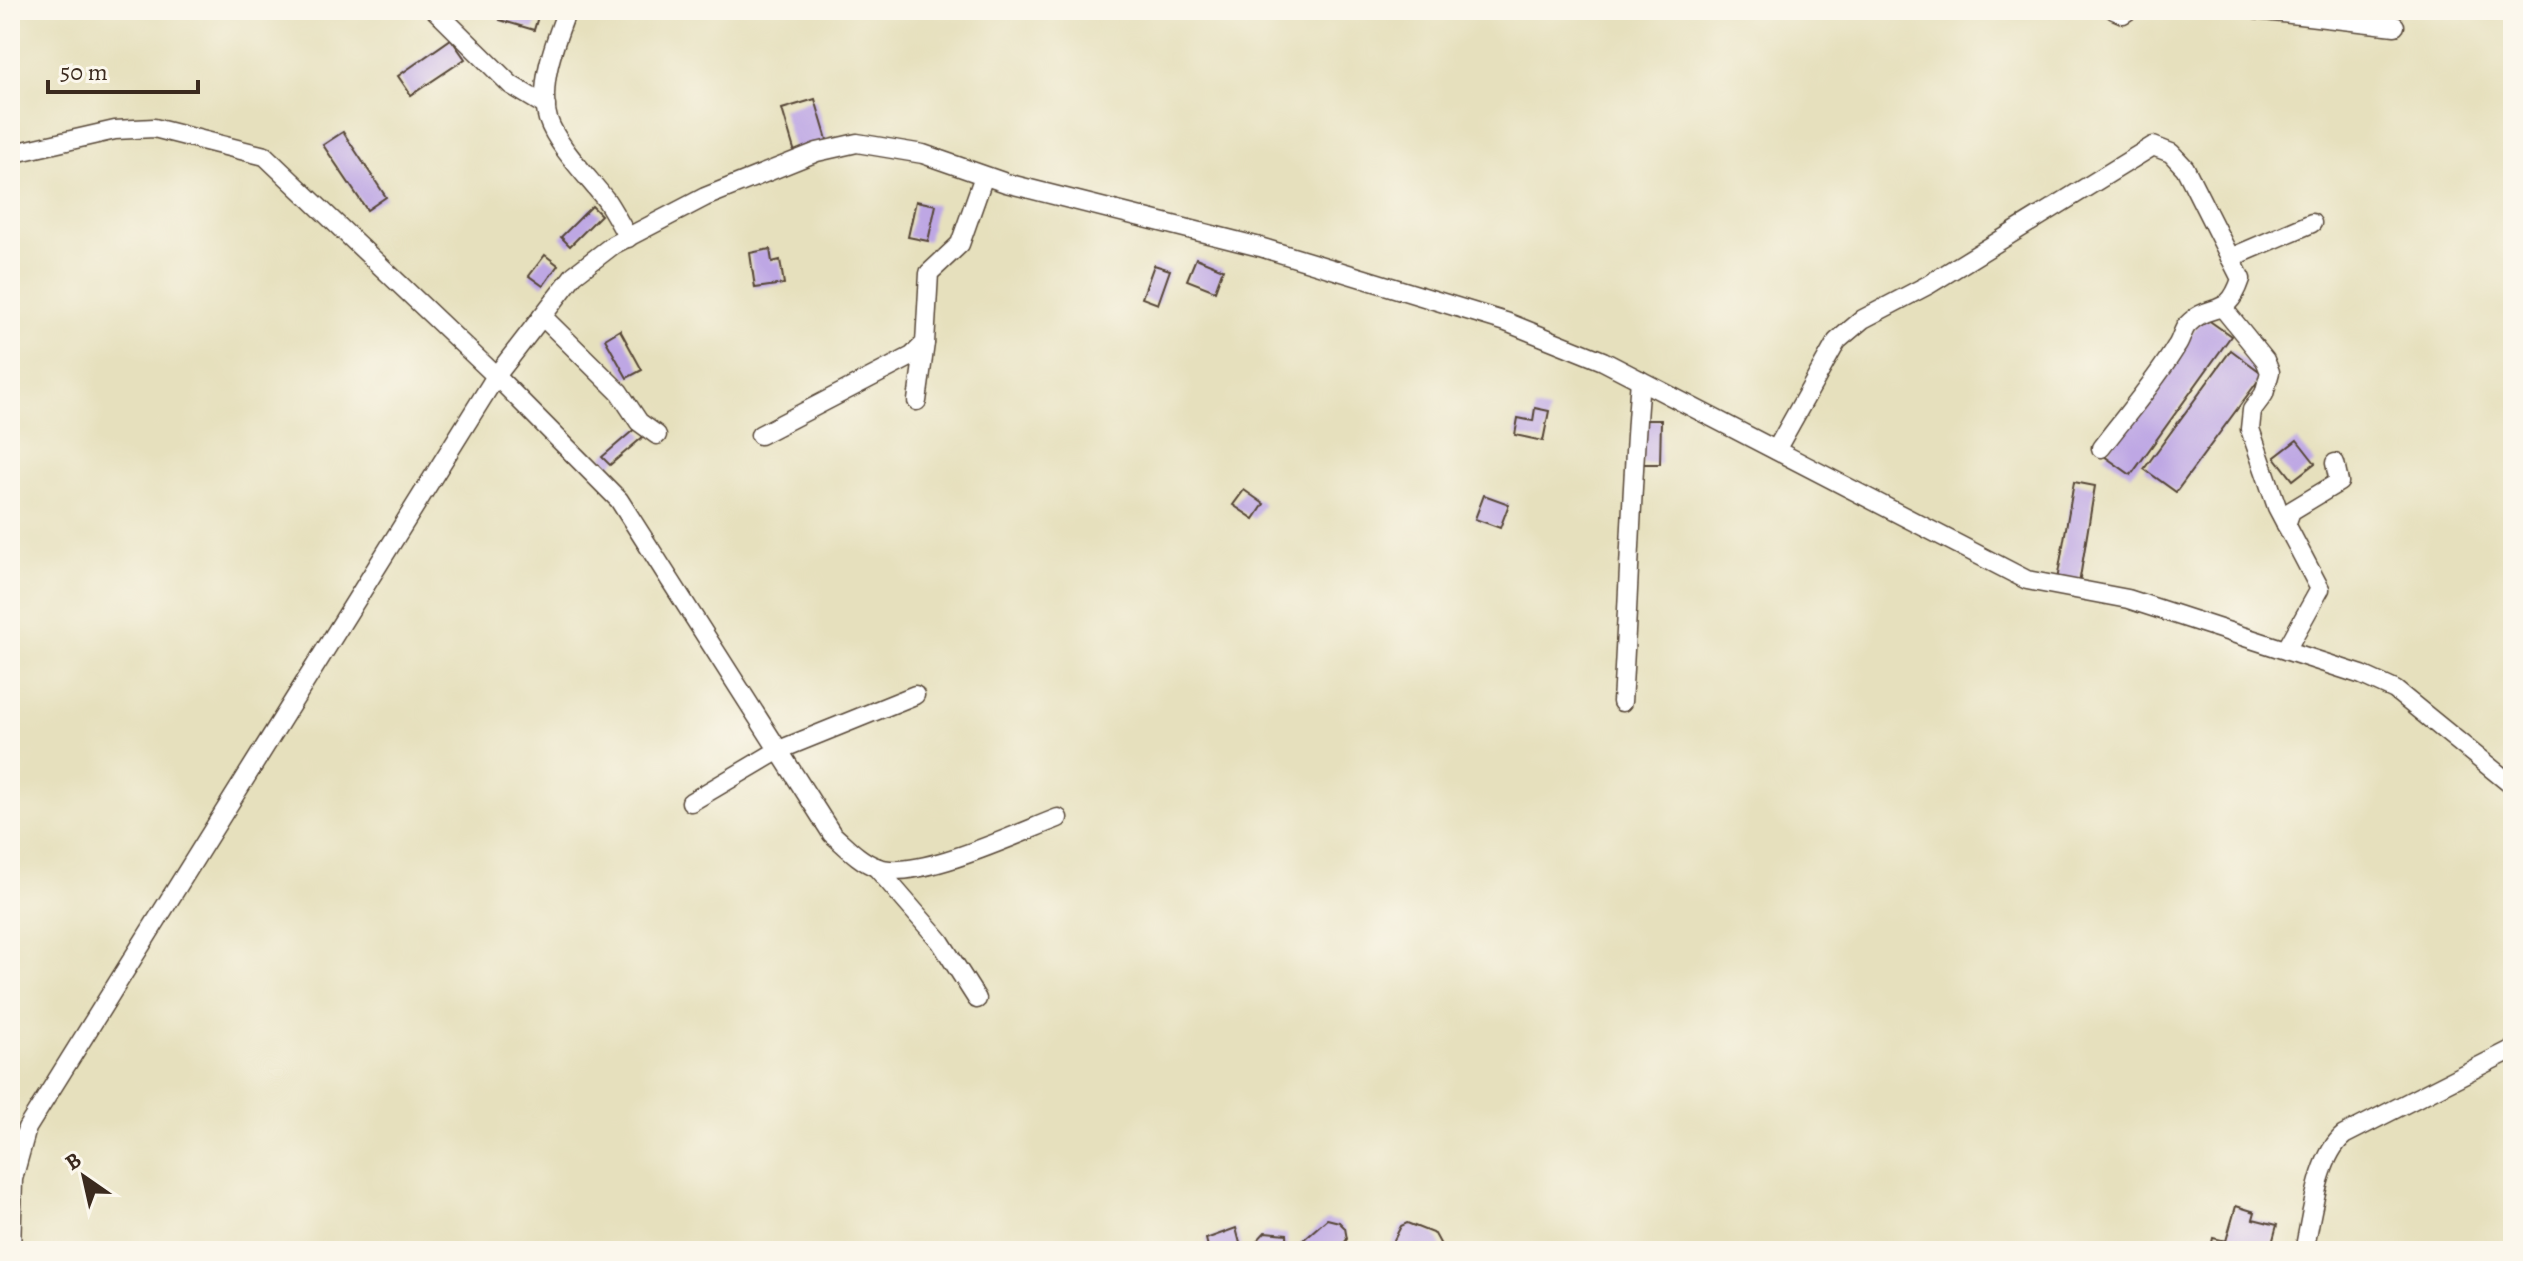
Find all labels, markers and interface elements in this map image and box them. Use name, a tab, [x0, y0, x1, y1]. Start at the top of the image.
scale bar	[48, 44, 198, 94]
text: 50 m	[60, 56, 108, 88]
north arrow	[44, 1137, 124, 1217]
text: B	[59, 1145, 87, 1178]

